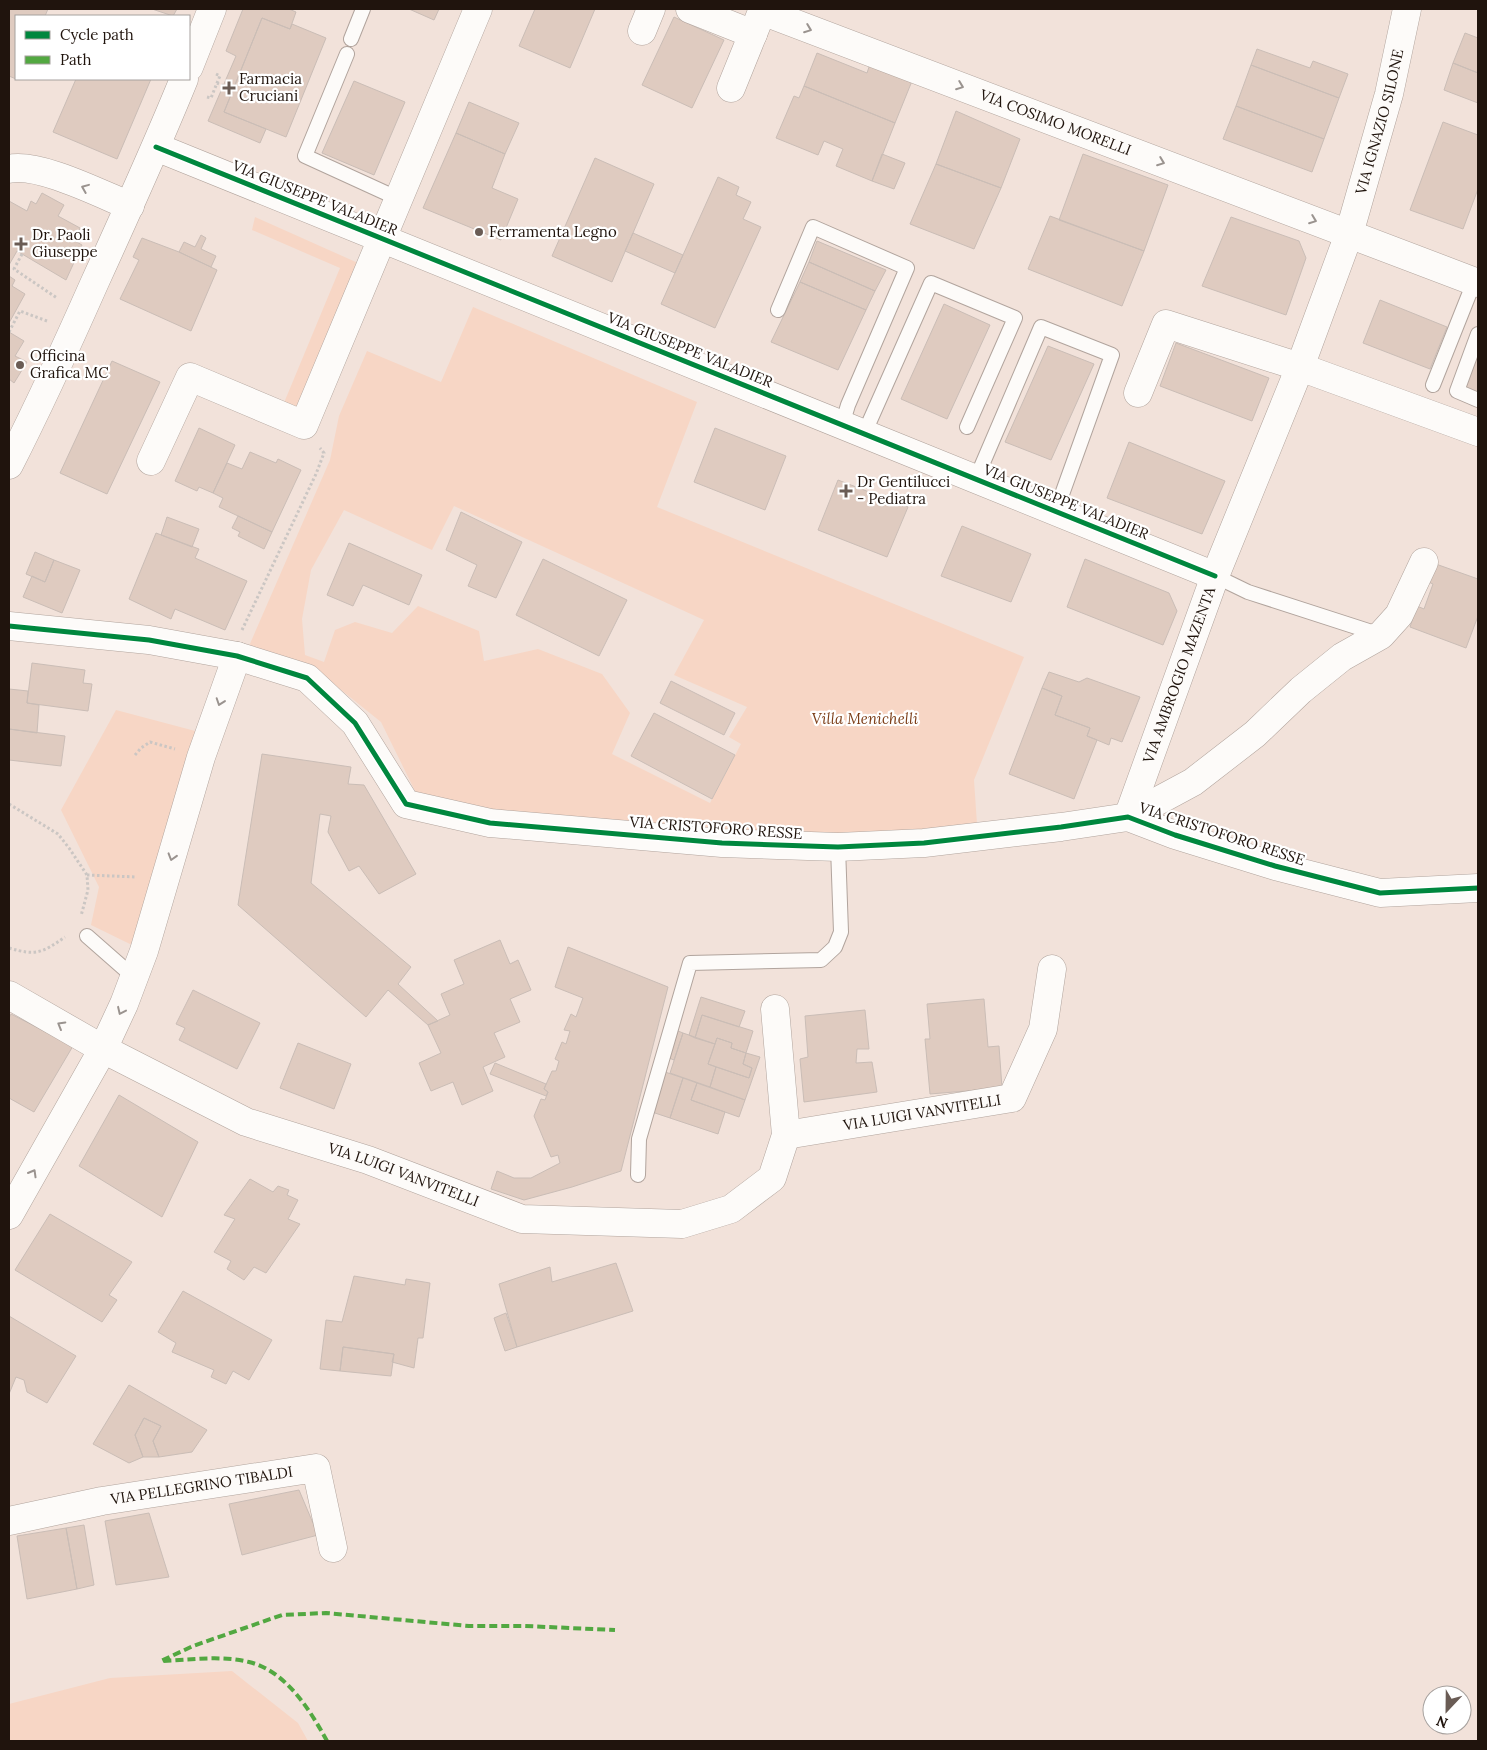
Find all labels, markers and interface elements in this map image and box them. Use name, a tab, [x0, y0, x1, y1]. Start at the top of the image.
legend	[15, 15, 190, 80]
one-way arrow	[803, 23, 811, 33]
text: Cycle path	[60, 25, 134, 44]
street label: VIA IGNAZIO SILONE	[1351, 47, 1407, 198]
text: Path	[60, 50, 91, 69]
place label: Farmacia Cruciani	[239, 69, 302, 105]
one-way arrow	[955, 80, 963, 90]
marker: Farmacia Cruciani	[223, 82, 235, 94]
street label: VIA COSIMO MORELLI	[976, 84, 1134, 159]
street label: VIA GIUSEPPE VALADIER	[229, 155, 401, 240]
one-way arrow	[1156, 156, 1165, 166]
one-way arrow	[81, 183, 89, 193]
one-way arrow	[1308, 214, 1317, 224]
place label: Ferramenta Legno	[489, 222, 617, 241]
place label: Dr. Paoli Giuseppe	[32, 225, 98, 261]
marker: Ferramenta Legno	[473, 226, 485, 238]
marker: Dr. Paoli Giuseppe	[14, 237, 28, 251]
street label: VIA GIUSEPPE VALADIER	[604, 307, 776, 392]
place label: Officina Grafica MC	[30, 346, 109, 382]
marker: Officina Grafica MC	[14, 359, 26, 371]
street label: VIA GIUSEPPE VALADIER	[980, 459, 1152, 544]
place label: Dr Gentilucci - Pediatra	[857, 472, 950, 508]
marker: Dr Gentilucci - Pediatra	[839, 484, 853, 498]
street label: VIA AMBROGIO MAZENTA	[1138, 584, 1220, 766]
one-way arrow	[216, 697, 226, 706]
park label: Villa Menichelli	[812, 709, 918, 728]
street label: VIA CRISTOFORO RESSE	[1136, 797, 1307, 869]
street label: VIA CRISTOFORO RESSE	[628, 812, 803, 843]
one-way arrow	[167, 852, 177, 861]
one-way arrow	[116, 1006, 127, 1015]
one-way arrow	[57, 1021, 66, 1031]
street label: VIA LUIGI VANVITELLI	[841, 1090, 1002, 1135]
street label: VIA LUIGI VANVITELLI	[325, 1138, 482, 1211]
one-way arrow	[27, 1169, 37, 1178]
street label: VIA PELLEGRINO TIBALDI	[108, 1462, 294, 1509]
north arrow	[1422, 1685, 1472, 1735]
text: N	[1434, 1712, 1451, 1732]

